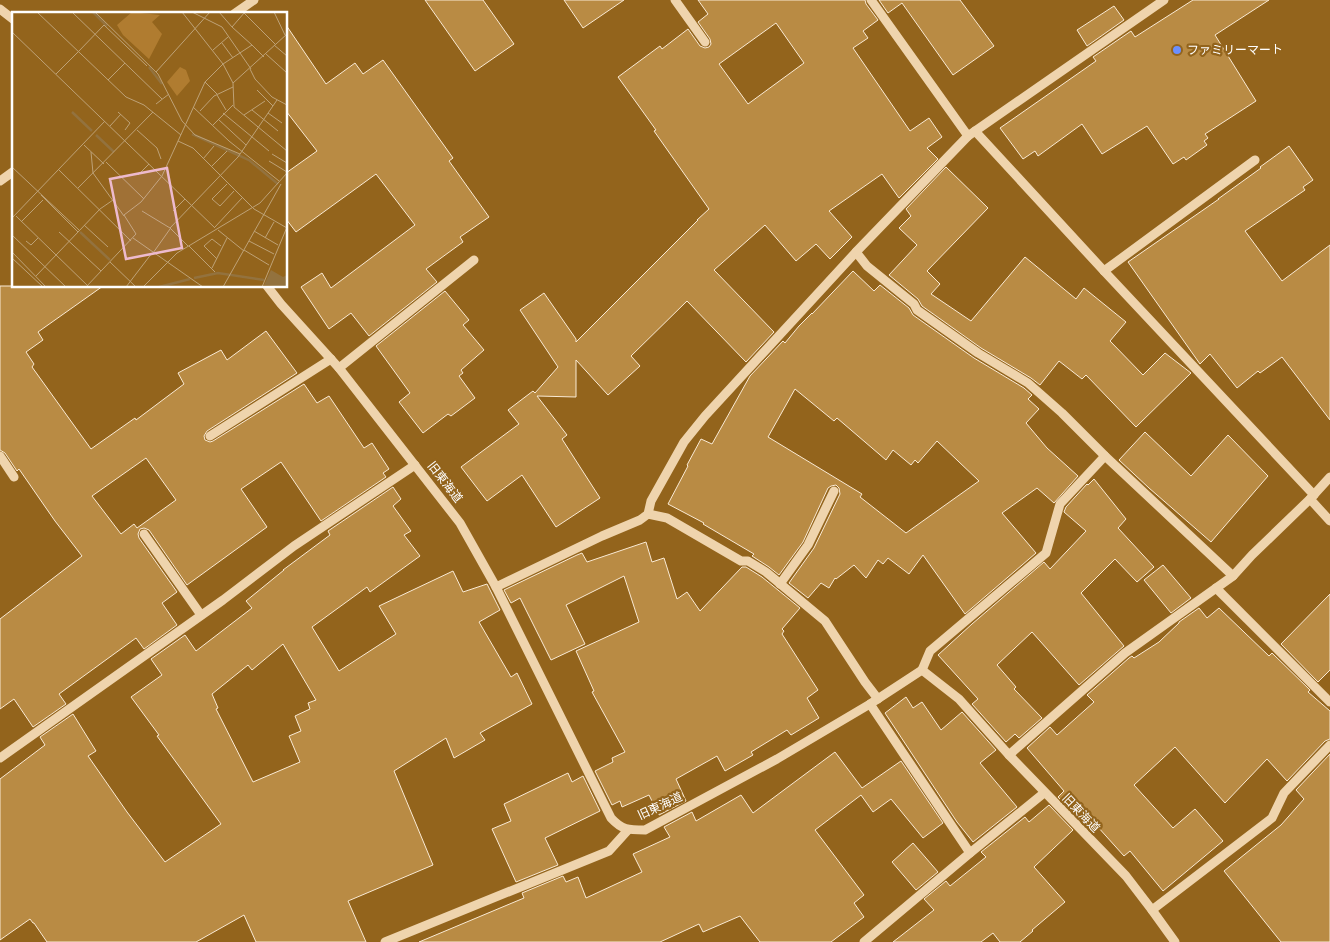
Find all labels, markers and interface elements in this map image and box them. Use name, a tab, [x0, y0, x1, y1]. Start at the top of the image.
inset map	[12, 12, 288, 288]
place label: ファミリーマート	[1187, 43, 1283, 57]
marker: ファミリーマート	[1171, 44, 1183, 56]
street label: 旧東海道	[425, 459, 465, 505]
street label: 旧東海道	[635, 790, 685, 822]
street label: 旧東海道	[1059, 791, 1103, 835]

